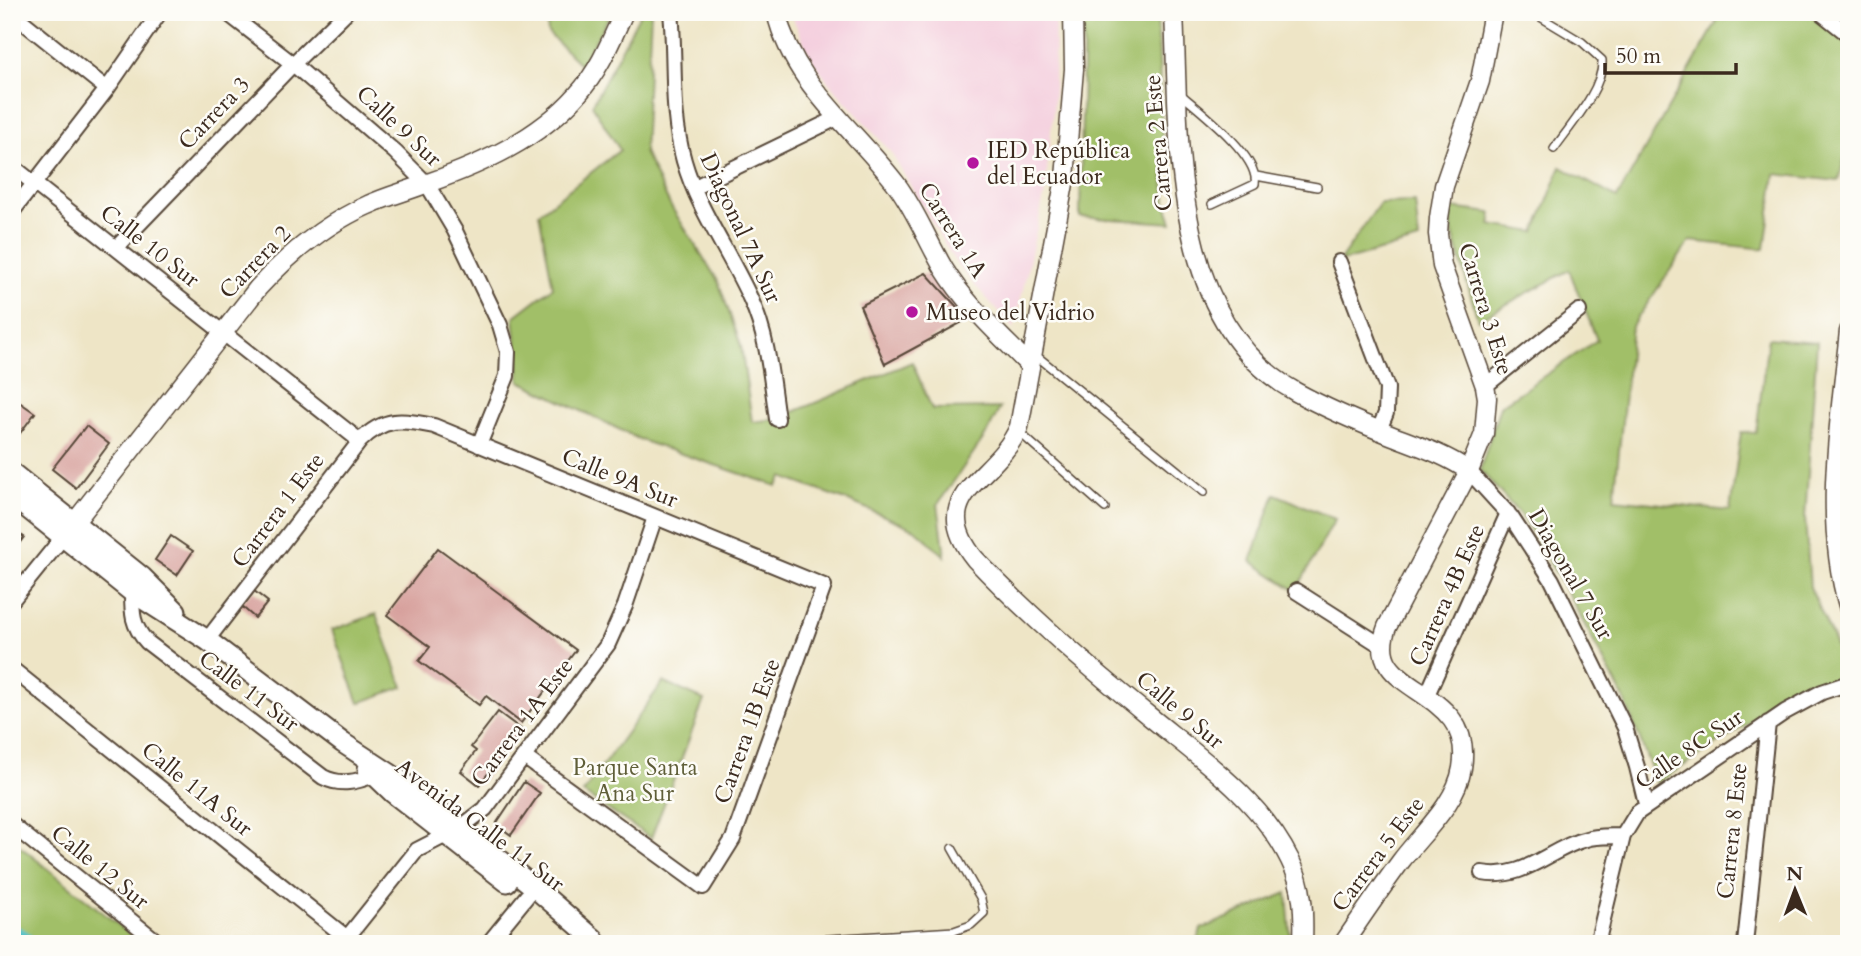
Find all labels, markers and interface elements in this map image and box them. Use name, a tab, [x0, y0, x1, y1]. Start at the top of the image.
scale bar	[1605, 32, 1737, 76]
text: 50 m	[1616, 42, 1661, 71]
street label: Carrera 3	[171, 69, 257, 157]
street label: Carrera 2 Este	[1137, 74, 1179, 212]
street label: Calle 9 Sur	[350, 78, 449, 174]
place label: IED República del Ecuador	[987, 135, 1130, 192]
street label: Diagonal 7A Sur	[693, 148, 790, 309]
marker: IED República del Ecuador	[965, 155, 981, 171]
street label: Carrera 1A	[911, 176, 995, 284]
street label: Calle 10 Sur	[94, 197, 207, 295]
street label: Carrera 2	[212, 218, 298, 306]
street label: Carrera 3 Este	[1451, 239, 1521, 379]
place label: Museo del Vidrio	[926, 297, 1095, 328]
marker: Museo del Vidrio	[904, 304, 920, 320]
street label: Calle 9A Sur	[557, 441, 683, 516]
street label: Carrera 1 Este	[224, 446, 332, 574]
street label: Diagonal 7 Sur	[1521, 503, 1621, 645]
street label: Carrera 4B Este	[1402, 519, 1492, 671]
street label: Calle 11 Sur	[193, 643, 306, 739]
street label: Carrera 1A Este	[464, 652, 580, 792]
street label: Carrera 1B Este	[706, 654, 788, 808]
street label: Calle 9 Sur	[1129, 664, 1231, 756]
street label: Calle 8C Sur	[1629, 701, 1750, 797]
street label: Calle 11A Sur	[135, 735, 259, 844]
street label: Avenida Calle 11 Sur	[389, 751, 571, 899]
park label: Parque Santa Ana Sur	[572, 752, 698, 809]
street label: Carrera 8 Este	[1709, 761, 1755, 901]
street label: Carrera 5 Este	[1324, 790, 1432, 918]
street label: Calle 12 Sur	[44, 818, 156, 917]
north arrow	[1759, 855, 1829, 925]
text: N	[1786, 861, 1804, 887]

